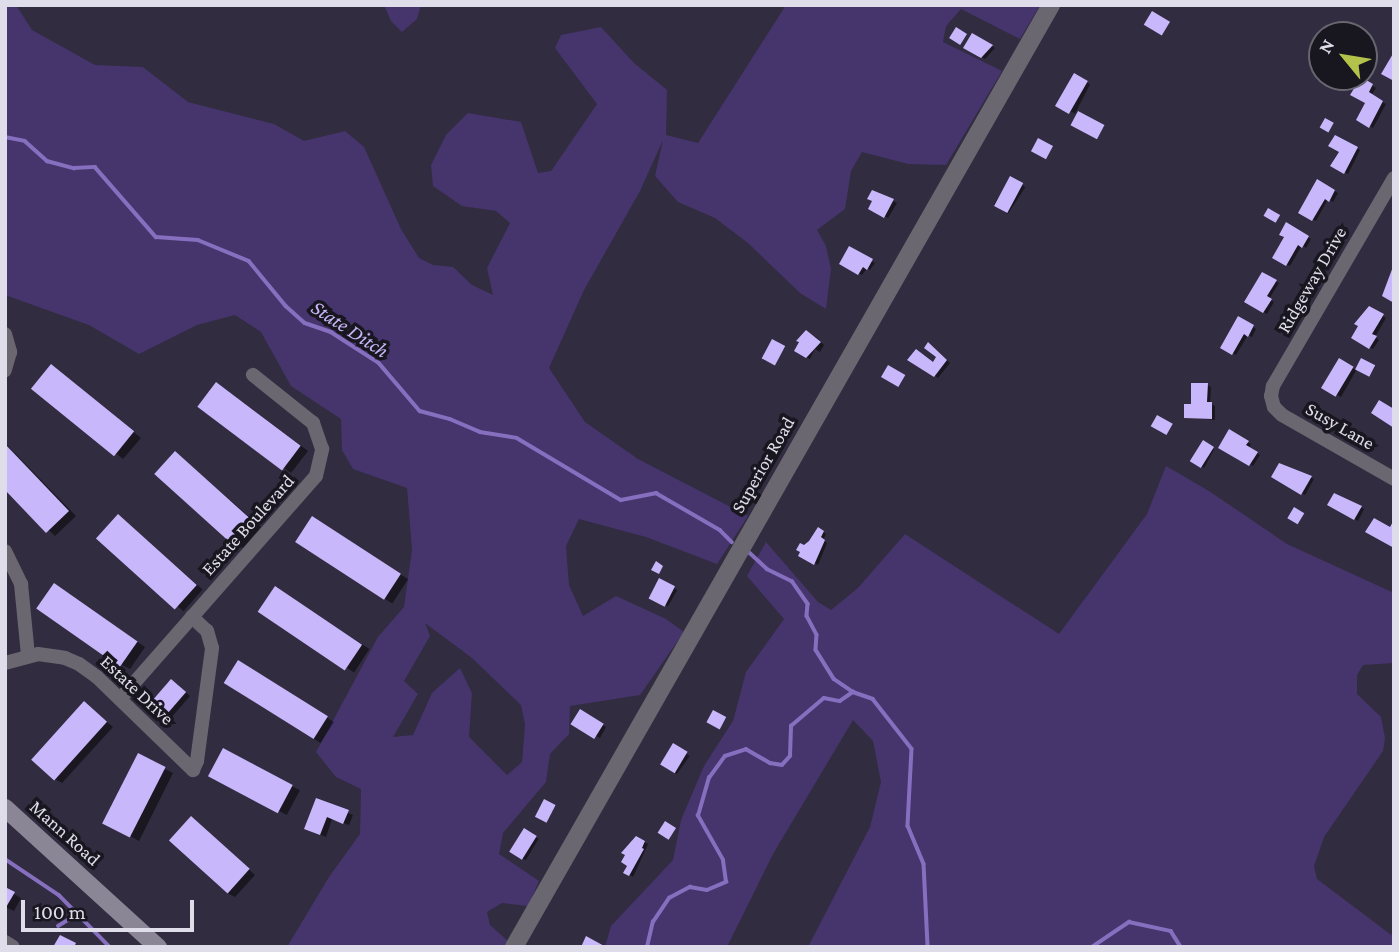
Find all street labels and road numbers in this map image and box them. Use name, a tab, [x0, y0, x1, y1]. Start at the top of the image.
street label: Ridgeway Drive	[1272, 223, 1352, 337]
street label: Susy Lane	[1302, 397, 1378, 455]
street label: Superior Road	[726, 413, 800, 517]
street label: Estate Boulevard	[197, 470, 299, 580]
street label: Estate Drive	[96, 650, 178, 730]
street label: Mann Road	[25, 795, 105, 871]

